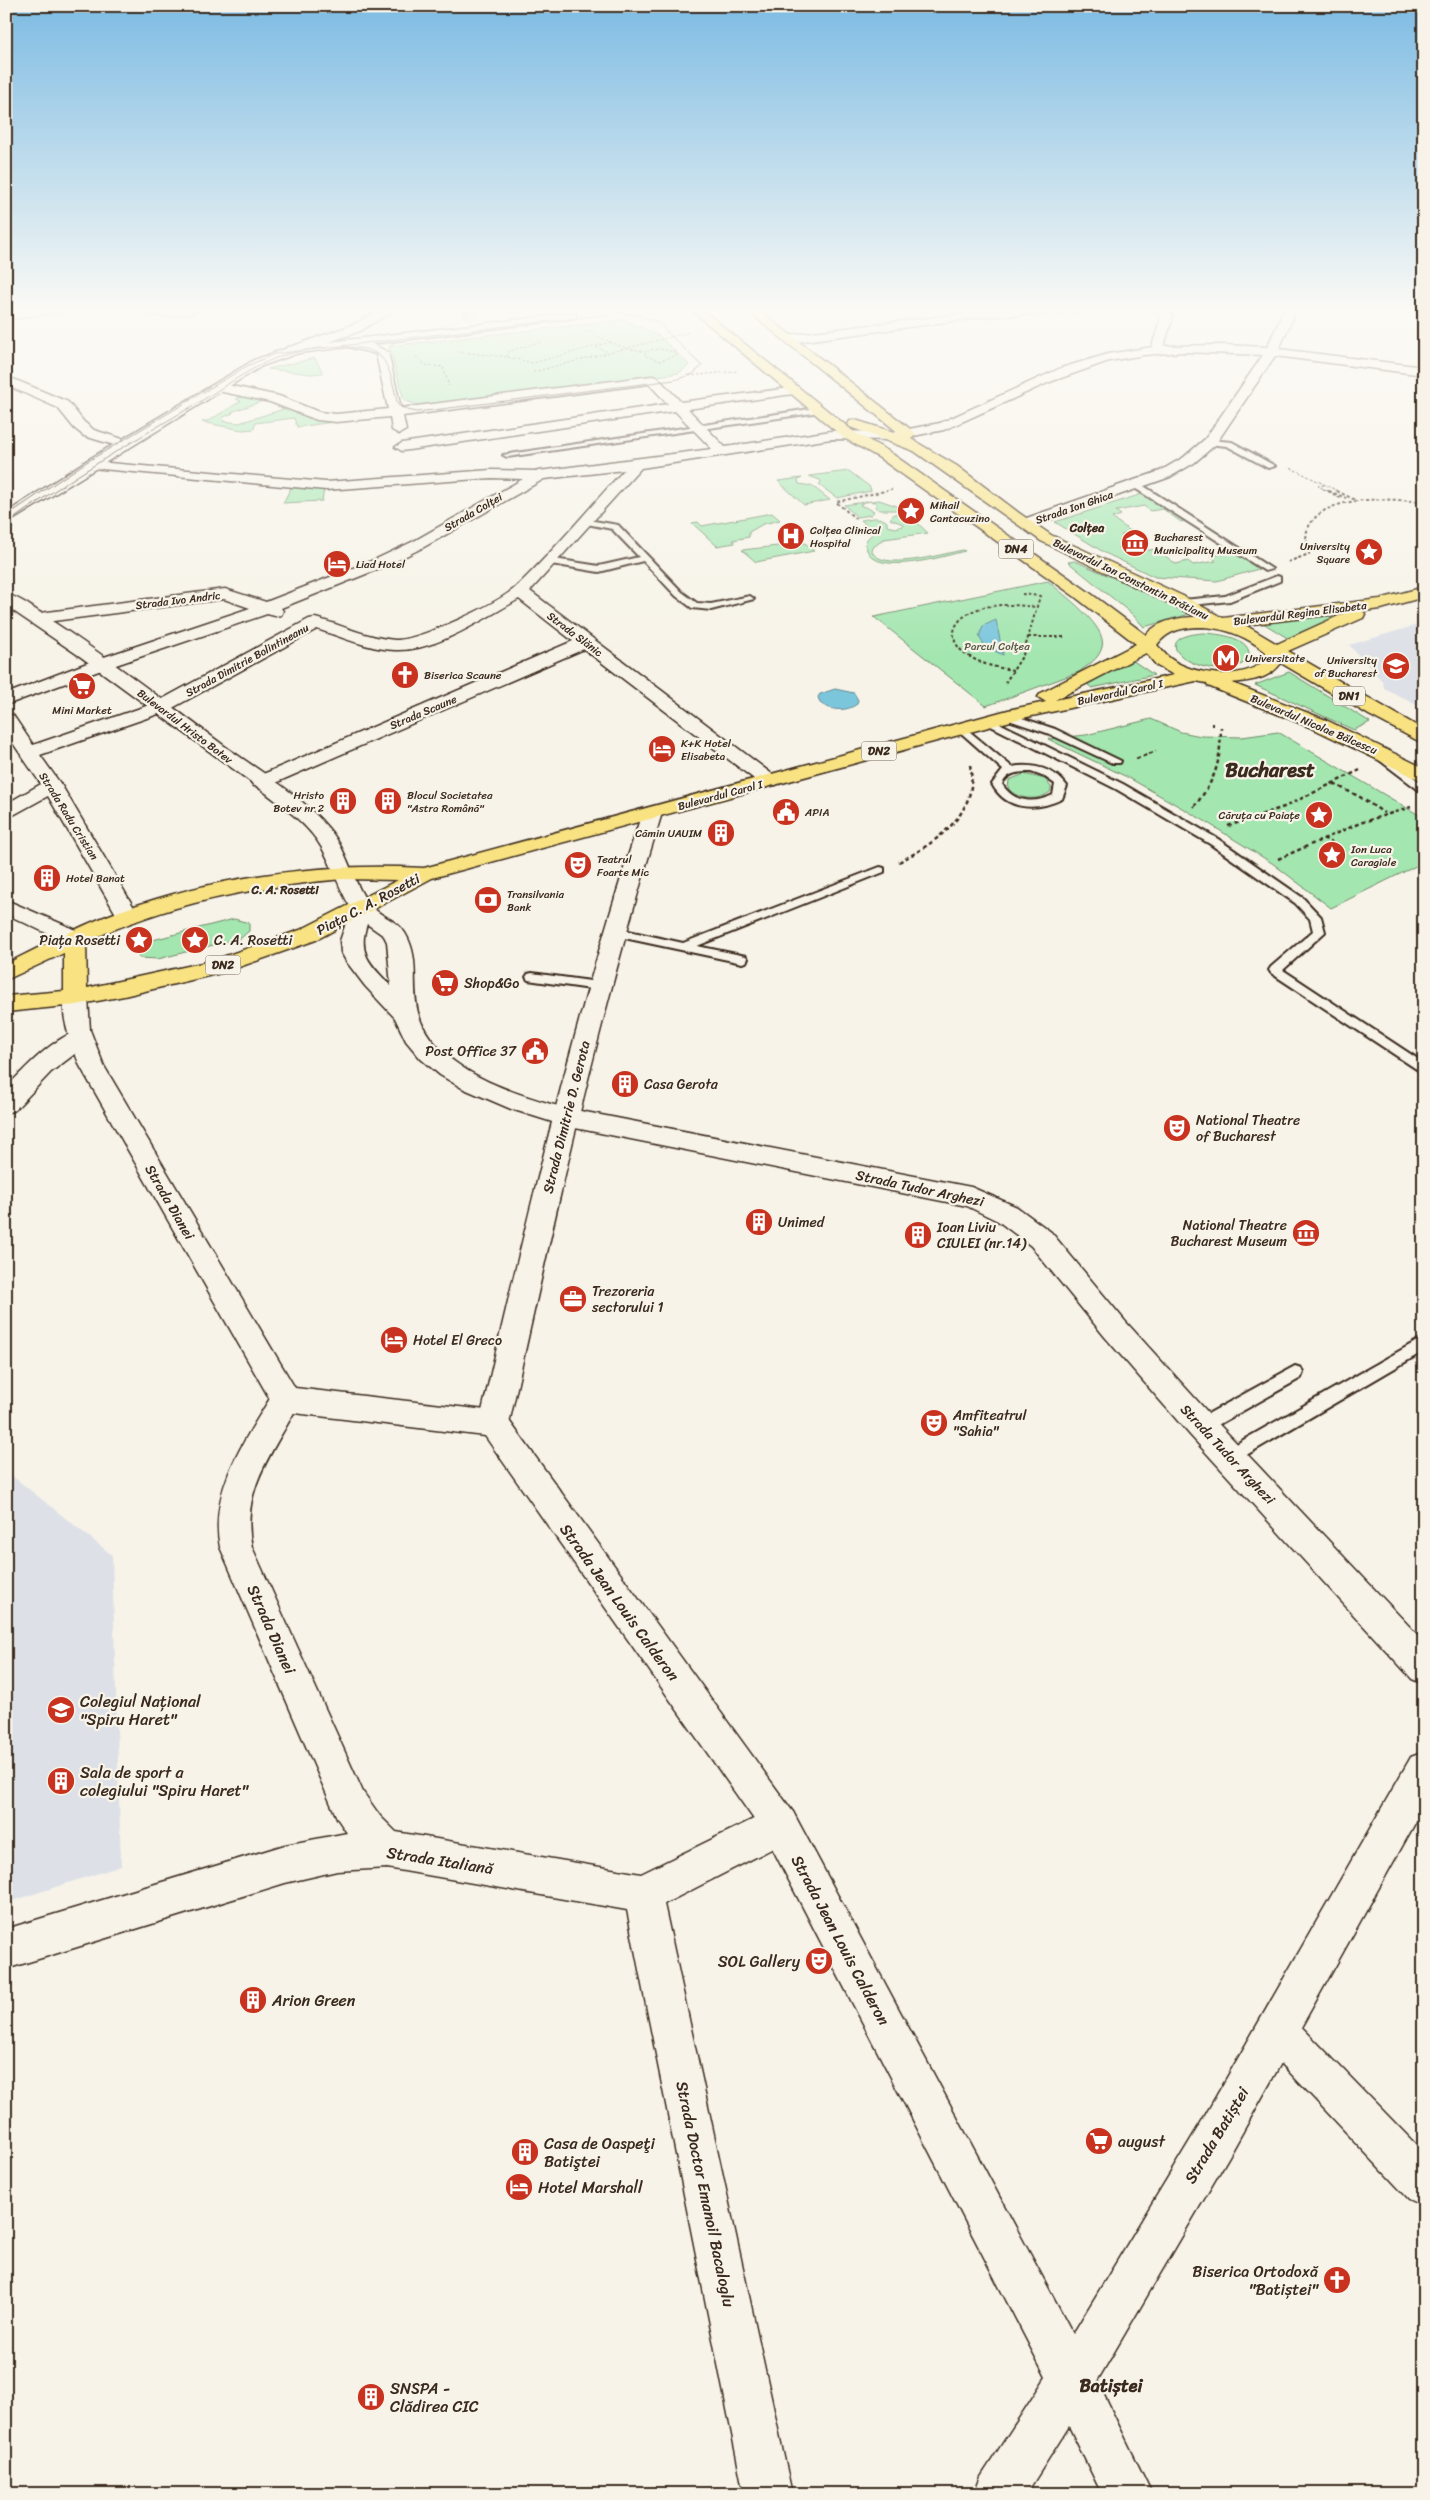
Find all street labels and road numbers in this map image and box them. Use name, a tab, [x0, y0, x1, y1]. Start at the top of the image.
street label: Strada Ion Ghica	[1033, 485, 1116, 530]
street label: Strada Colței	[440, 488, 507, 537]
street label: Bulevardul Ion Constantin Brătianu	[1050, 533, 1212, 626]
road number: DN4	[998, 540, 1034, 558]
street label: Strada Ivo Andric	[134, 586, 222, 615]
street label: Bulevardul Regina Elisabeta	[1232, 596, 1368, 631]
street label: Strada Slănic	[543, 607, 607, 662]
street label: Strada Dimitrie Bolintineanu	[182, 618, 313, 702]
street label: Bulevardul Carol I	[1076, 674, 1165, 711]
street label: Bulevardul Hristo Botev	[133, 684, 237, 769]
road number: DN1	[1333, 686, 1365, 706]
street label: Bulevardul Nicolae Bălcescu	[1247, 689, 1380, 760]
street label: Strada Scaune	[387, 690, 460, 735]
road number: DN2	[862, 741, 896, 760]
street label: Strada Radu Cristian	[34, 768, 103, 864]
street label: Bulevardul Carol I	[676, 775, 765, 816]
street label: Piața C. A. Rosetti	[312, 866, 426, 942]
road number: DN2	[206, 956, 240, 974]
street label: Strada Dimitrie D. Gerota	[535, 1038, 598, 1196]
street label: Strada Dianei	[138, 1160, 202, 1246]
street label: Strada Tudor Arghezi	[853, 1163, 988, 1215]
street label: Strada Tudor Arghezi	[1174, 1398, 1282, 1511]
street label: Strada Jean Louis Calderon	[552, 1517, 687, 1688]
street label: Strada Dianei	[239, 1580, 304, 1679]
street label: Strada Italiană	[385, 1838, 496, 1883]
street label: Strada Jean Louis Calderon	[783, 1850, 898, 2031]
street label: Strada Doctor Emanoil Bacaloglu	[667, 2078, 744, 2310]
street label: Strada Batiștei	[1176, 2081, 1257, 2189]

